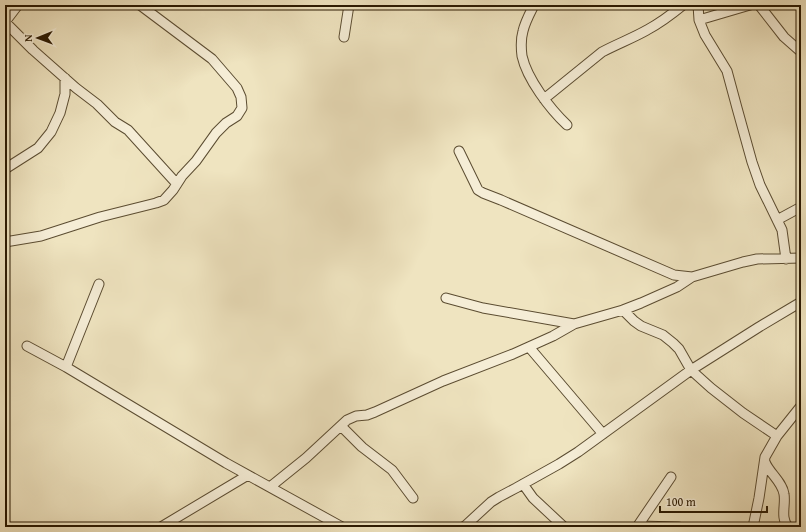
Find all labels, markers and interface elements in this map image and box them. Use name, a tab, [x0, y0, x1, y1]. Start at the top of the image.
north arrow	[18, 18, 58, 58]
text: N	[20, 34, 36, 42]
scale bar	[660, 488, 767, 514]
text: 100 m	[666, 493, 696, 510]

